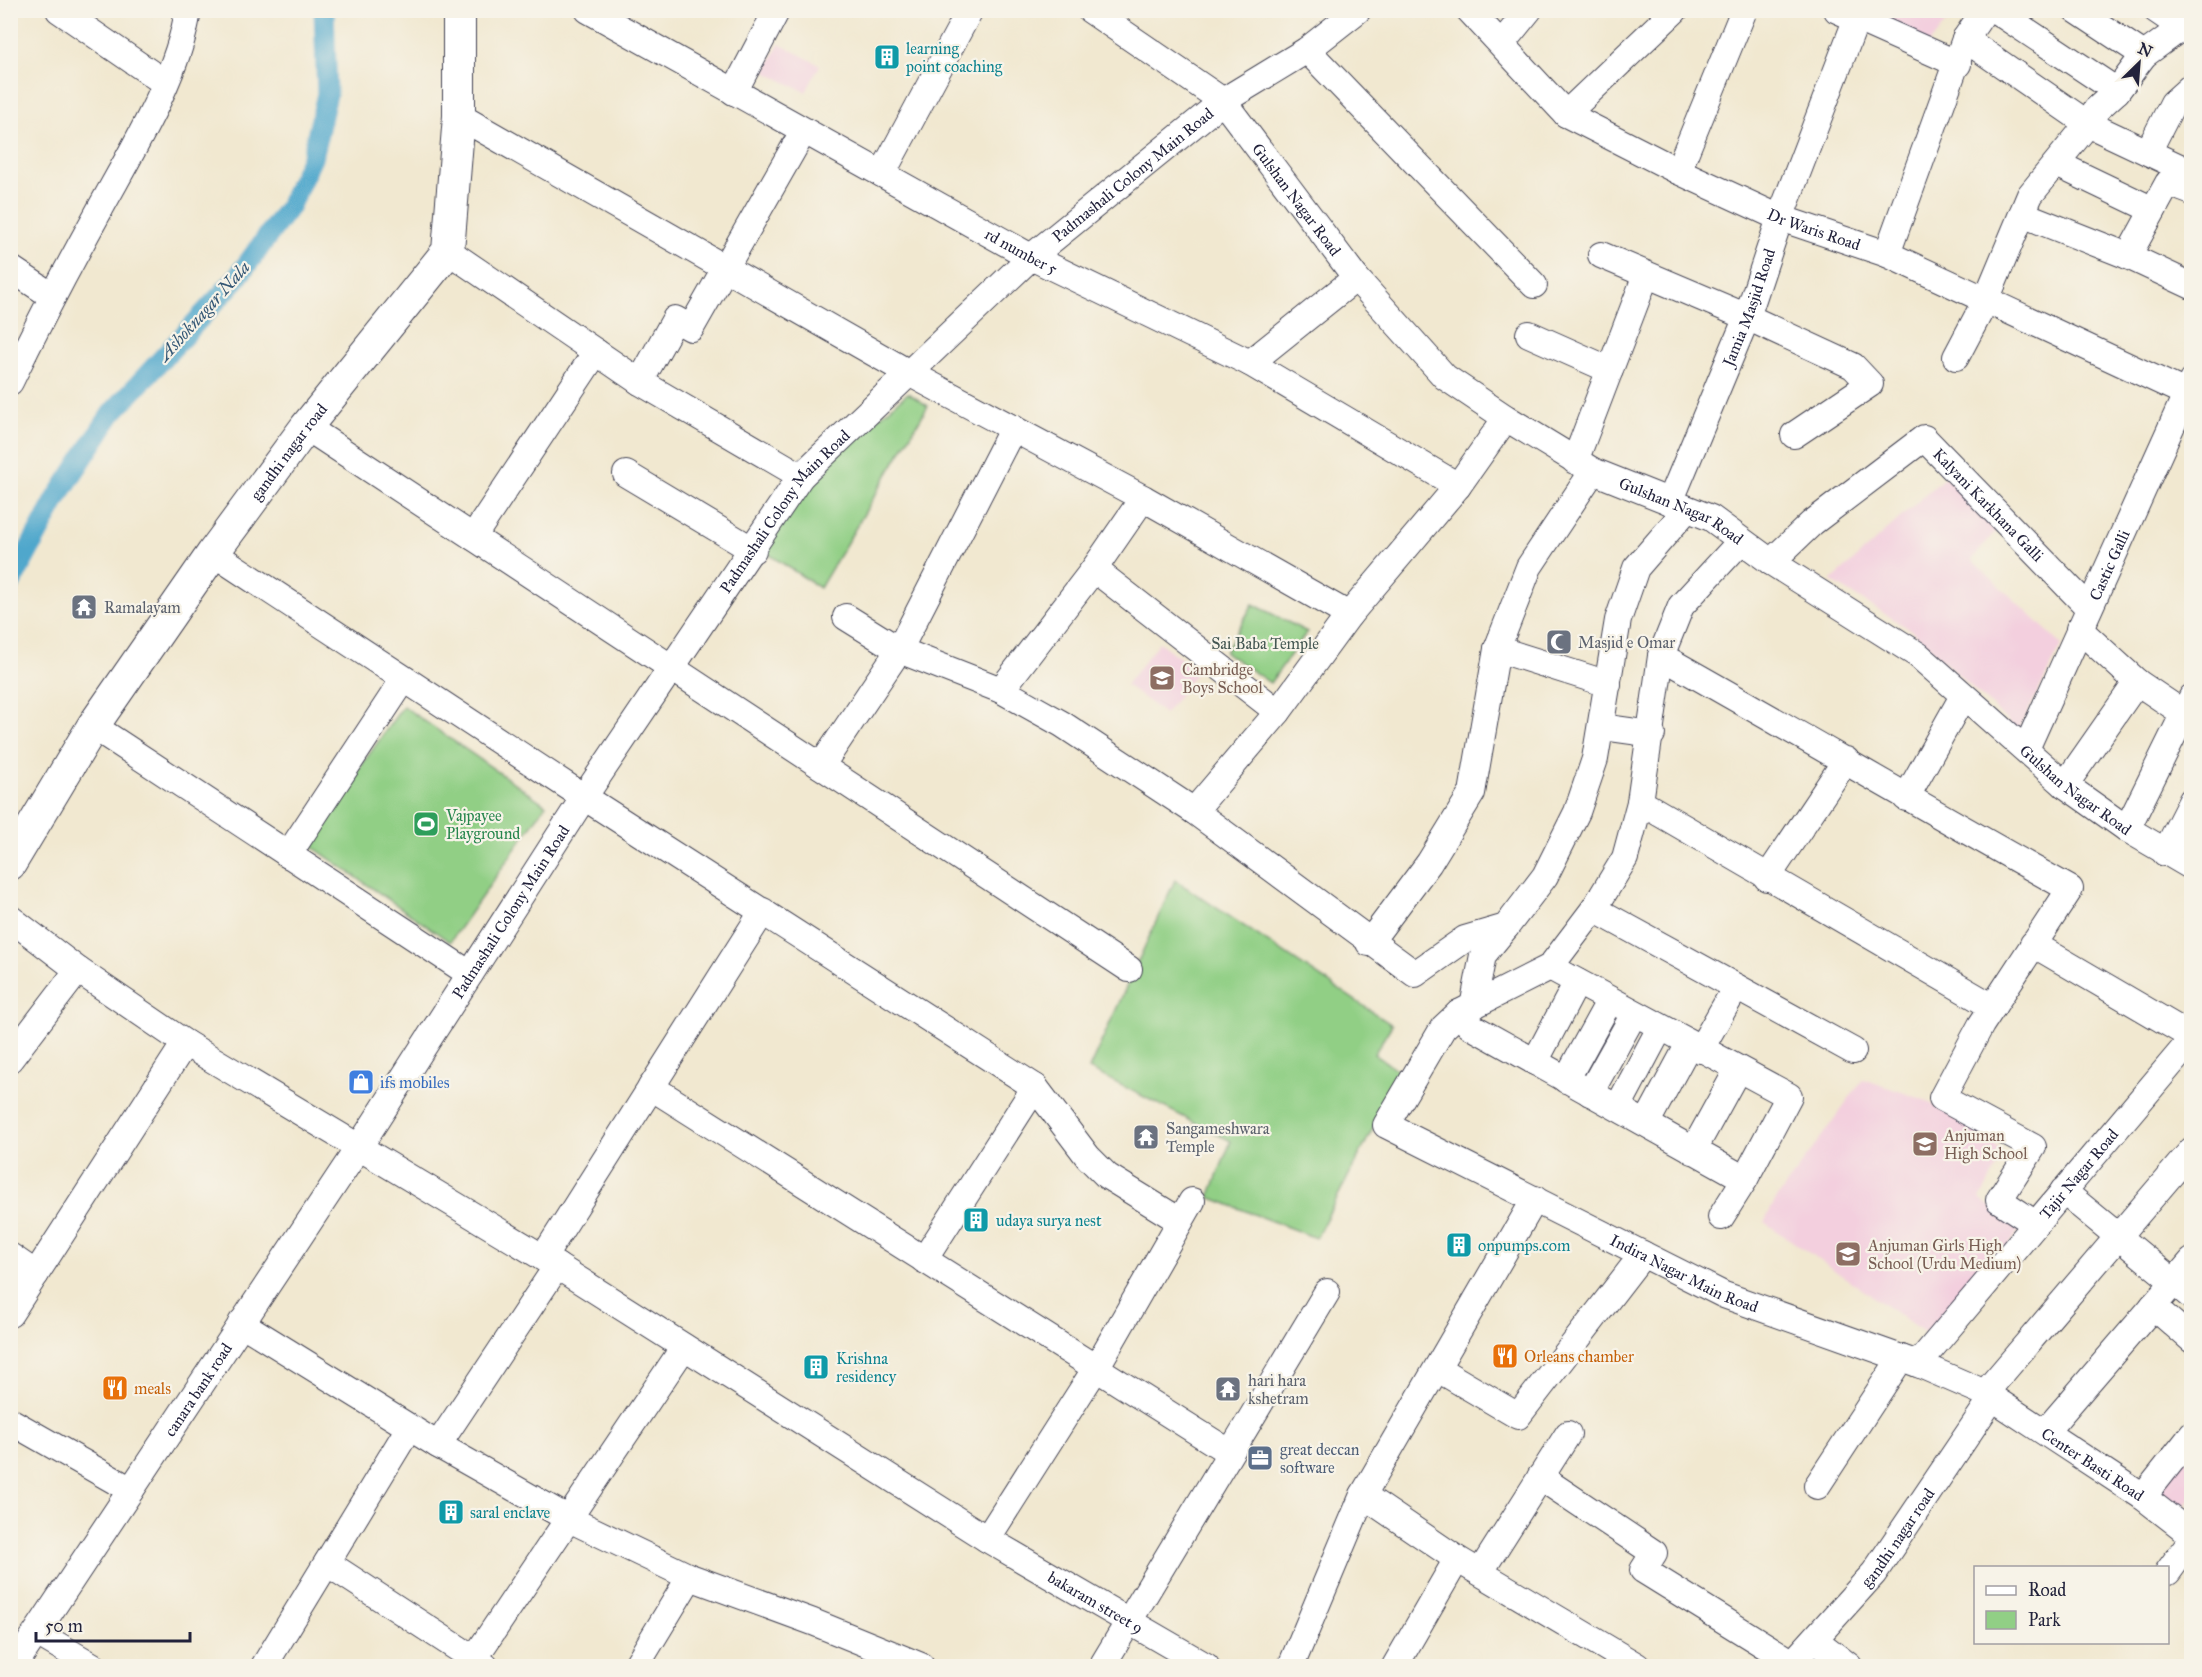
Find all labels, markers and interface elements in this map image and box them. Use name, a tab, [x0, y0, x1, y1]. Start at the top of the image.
north arrow	[2109, 33, 2169, 93]
text: N	[2135, 38, 2156, 62]
place label: learning point coaching	[905, 39, 1003, 77]
building icon: learning point coaching	[872, 42, 902, 72]
street label: Padmashali Colony Main Road	[1048, 103, 1217, 246]
street label: Gulshan Nagar Road	[1248, 139, 1345, 259]
street label: Dr Waris Road	[1764, 204, 1863, 254]
street label: rd number 5	[982, 224, 1061, 278]
street label: Jamia Masjid Road	[1717, 246, 1779, 371]
water label: Ashoknagar Nala	[152, 256, 255, 367]
street label: gandhi nagar road	[246, 400, 331, 504]
street label: Padmashali Colony Main Road	[715, 425, 853, 596]
street label: Kalyani Karkhana Galli	[1929, 444, 2048, 566]
street label: Gulshan Nagar Road	[1616, 473, 1747, 548]
street label: Castic Galli	[2085, 526, 2133, 603]
temple icon: Ramalayam	[69, 592, 99, 622]
place label: Ramalayam	[104, 598, 181, 617]
mosque icon: Masjid e Omar	[1544, 627, 1574, 657]
place label: Masjid e Omar	[1578, 633, 1675, 652]
park label: Sai Baba Temple	[1211, 634, 1319, 653]
place label: Cambridge Boys School	[1182, 660, 1263, 697]
school or university icon: Cambridge Boys School	[1147, 663, 1177, 693]
street label: Gulshan Nagar Road	[2016, 740, 2135, 839]
place label: Vajpayee Playground	[445, 806, 520, 844]
sports icon: Vajpayee Playground	[411, 809, 441, 839]
street label: Padmashali Colony Main Road	[448, 821, 573, 1002]
shop icon: ifs mobiles	[346, 1067, 376, 1097]
place label: ifs mobiles	[380, 1073, 450, 1092]
place label: Sangameshwara Temple	[1166, 1119, 1270, 1156]
temple icon: Sangameshwara Temple	[1131, 1122, 1161, 1152]
street label: Tajir Nagar Road	[2035, 1125, 2122, 1223]
place label: Anjuman High School	[1943, 1126, 2028, 1164]
school or university icon: Anjuman High School	[1910, 1129, 1940, 1159]
building icon: udaya surya nest	[961, 1205, 991, 1235]
place label: udaya surya nest	[996, 1211, 1102, 1230]
building icon: onpumps.com	[1444, 1230, 1474, 1260]
street label: Indira Nagar Main Road	[1607, 1230, 1761, 1316]
place label: onpumps.com	[1478, 1236, 1571, 1255]
place label: Anjuman Girls High School (Urdu Medium)	[1867, 1236, 2021, 1274]
school or university icon: Anjuman Girls High School (Urdu Medium)	[1833, 1239, 1863, 1269]
street label: canara bank road	[160, 1339, 236, 1440]
restaurant icon: Orleans chamber	[1490, 1341, 1520, 1371]
place label: Orleans chamber	[1524, 1347, 1634, 1366]
place label: Krishna residency	[836, 1349, 897, 1386]
building icon: Krishna residency	[801, 1352, 831, 1382]
place label: hari hara kshetram	[1248, 1371, 1309, 1408]
restaurant icon: meals	[100, 1373, 130, 1403]
temple icon: hari hara kshetram	[1213, 1374, 1243, 1404]
place label: meals	[134, 1379, 171, 1398]
street label: Center Basti Road	[2038, 1423, 2148, 1505]
place label: great deccan software	[1280, 1440, 1360, 1477]
office icon: great deccan software	[1245, 1443, 1275, 1473]
street label: gandhi nagar road	[1857, 1484, 1938, 1591]
building icon: saral enclave	[436, 1497, 466, 1527]
place label: saral enclave	[470, 1503, 551, 1522]
legend	[1974, 1566, 2169, 1644]
street label: bakaram street 9	[1045, 1567, 1147, 1637]
text: Road	[2028, 1579, 2066, 1601]
scale bar	[36, 1605, 190, 1643]
text: Park	[2028, 1609, 2061, 1631]
text: 50 m	[45, 1615, 83, 1637]

